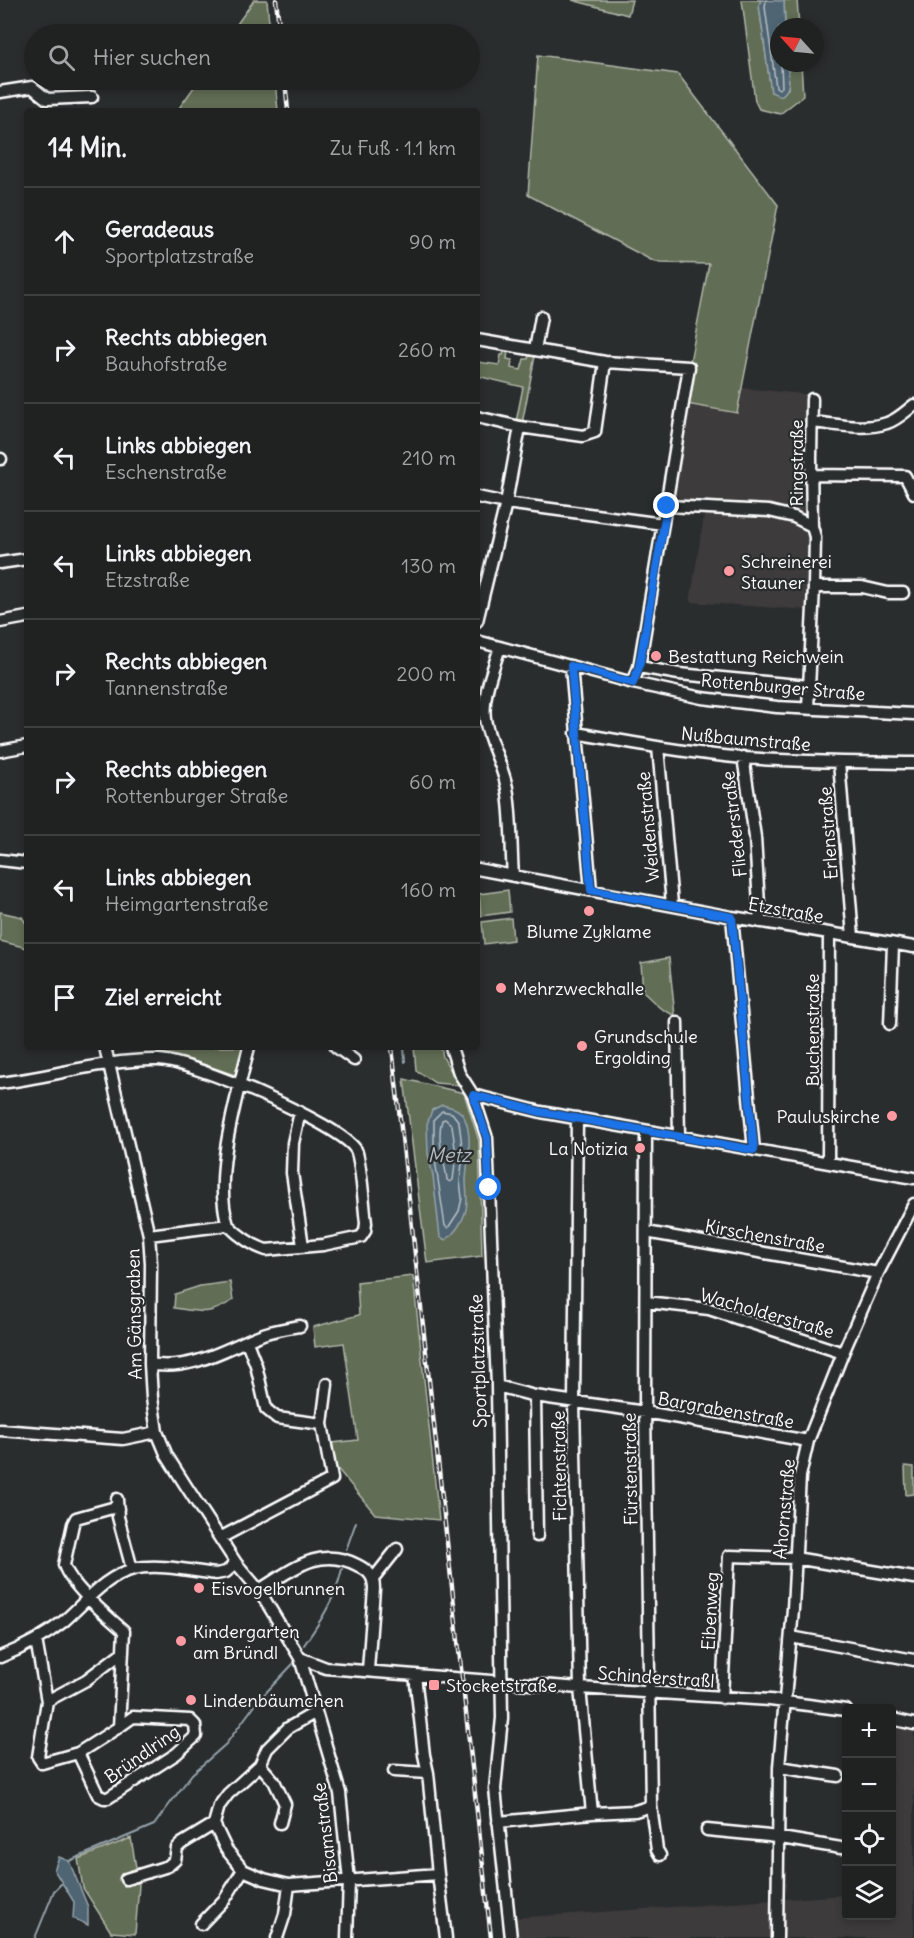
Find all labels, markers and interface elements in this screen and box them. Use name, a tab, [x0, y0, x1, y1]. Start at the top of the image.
north arrow	[770, 18, 824, 72]
search box	[24, 24, 480, 90]
icon: search	[45, 41, 78, 74]
text: Hier suchen	[93, 43, 211, 71]
text: 14 Min.	[48, 131, 127, 164]
text: Zu Fuß · 1.1 km	[330, 135, 456, 160]
text: Geradeaus	[105, 215, 214, 243]
icon: ahead	[48, 225, 81, 258]
text: 90 m	[409, 229, 456, 254]
text: Sportplatzstraße	[105, 243, 254, 268]
text: Rechts abbiegen	[105, 323, 267, 351]
icon: right	[48, 333, 81, 366]
text: 260 m	[398, 337, 456, 362]
text: Bauhofstraße	[105, 351, 227, 376]
street label: Ringstraße	[785, 419, 808, 507]
text: Links abbiegen	[105, 431, 252, 459]
icon: left	[48, 441, 81, 474]
text: 210 m	[402, 445, 456, 470]
text: Eschenstraße	[105, 459, 227, 484]
route end	[653, 492, 679, 518]
text: Links abbiegen	[105, 539, 252, 567]
icon: left	[48, 549, 81, 582]
place label: Schreinerei Stauner	[741, 550, 832, 594]
text: 130 m	[401, 553, 456, 578]
marker: Schreinerei Stauner	[722, 564, 736, 578]
text: Etzstraße	[105, 567, 190, 592]
place label: Bestattung Reichwein	[668, 645, 844, 668]
text: Rechts abbiegen	[105, 647, 267, 675]
marker: Bestattung Reichwein	[649, 649, 663, 663]
icon: right	[48, 657, 81, 690]
text: 200 m	[396, 661, 456, 686]
street label: Rottenburger Straße	[700, 668, 866, 706]
text: Tannenstraße	[105, 675, 228, 700]
street label: Nußbaumstraße	[680, 722, 812, 756]
text: Rechts abbiegen	[105, 755, 267, 783]
icon: right	[48, 765, 81, 798]
text: 60 m	[409, 769, 456, 794]
street label: Fliederstraße	[716, 770, 752, 878]
street label: Weidenstraße	[632, 771, 664, 883]
text: Rottenburger Straße	[105, 783, 288, 808]
street label: Erlenstraße	[813, 786, 843, 880]
text: Links abbiegen	[105, 863, 252, 891]
icon: left	[48, 873, 81, 906]
text: 160 m	[401, 877, 456, 902]
text: Heimgartenstraße	[105, 891, 269, 916]
street label: Etzstraße	[746, 892, 826, 928]
marker: Blume Zyklame	[582, 904, 596, 918]
place label: Blume Zyklame	[526, 920, 652, 943]
street label: Buchenstraße	[801, 973, 824, 1087]
place label: Mehrzweckhalle	[513, 977, 644, 1000]
icon: arrive	[48, 981, 81, 1014]
marker: Mehrzweckhalle	[494, 981, 508, 995]
text: Ziel erreicht	[105, 983, 222, 1011]
place label: Grundschule Ergolding	[594, 1025, 698, 1069]
marker: Grundschule Ergolding	[575, 1039, 589, 1053]
place label: Pauluskirche	[777, 1105, 880, 1128]
marker: Pauluskirche	[885, 1109, 899, 1123]
place label: La Notizia	[548, 1137, 628, 1160]
marker: La Notizia	[633, 1141, 647, 1155]
water label: Metz	[427, 1142, 473, 1167]
route start	[475, 1174, 501, 1200]
street label: Kirschenstraße	[703, 1214, 827, 1258]
street label: Am Gänsgraben	[121, 1248, 147, 1380]
street label: Wacholderstraße	[697, 1283, 837, 1343]
street label: Sportplatzstraße	[464, 1294, 492, 1428]
street label: Bargrabenstraße	[656, 1387, 796, 1433]
street label: Fichtenstraße	[547, 1410, 571, 1522]
street label: Fürstenstraße	[618, 1412, 642, 1526]
street label: Ahornstraße	[768, 1458, 800, 1560]
street label: Eibenweg	[696, 1571, 724, 1651]
place label: Eisvogelbrunnen	[211, 1577, 345, 1600]
marker: Eisvogelbrunnen	[192, 1581, 206, 1595]
place label: Kindergarten am Bründl	[193, 1620, 300, 1664]
marker: Kindergarten am Bründl	[174, 1634, 188, 1648]
street label: Schinderstraßl	[597, 1661, 715, 1693]
place label: Stocketstraße	[446, 1674, 557, 1697]
marker: Stocketstraße	[427, 1678, 441, 1692]
place label: Lindenbäumchen	[203, 1689, 344, 1712]
marker: Lindenbäumchen	[184, 1693, 198, 1707]
map controls	[842, 1704, 896, 1920]
button: +	[842, 1704, 896, 1758]
street label: Bründlring	[100, 1720, 184, 1788]
button: −	[842, 1758, 896, 1812]
street label: Bisamstraße	[307, 1781, 343, 1885]
button: locate	[842, 1812, 896, 1866]
button: layers	[842, 1866, 896, 1920]

